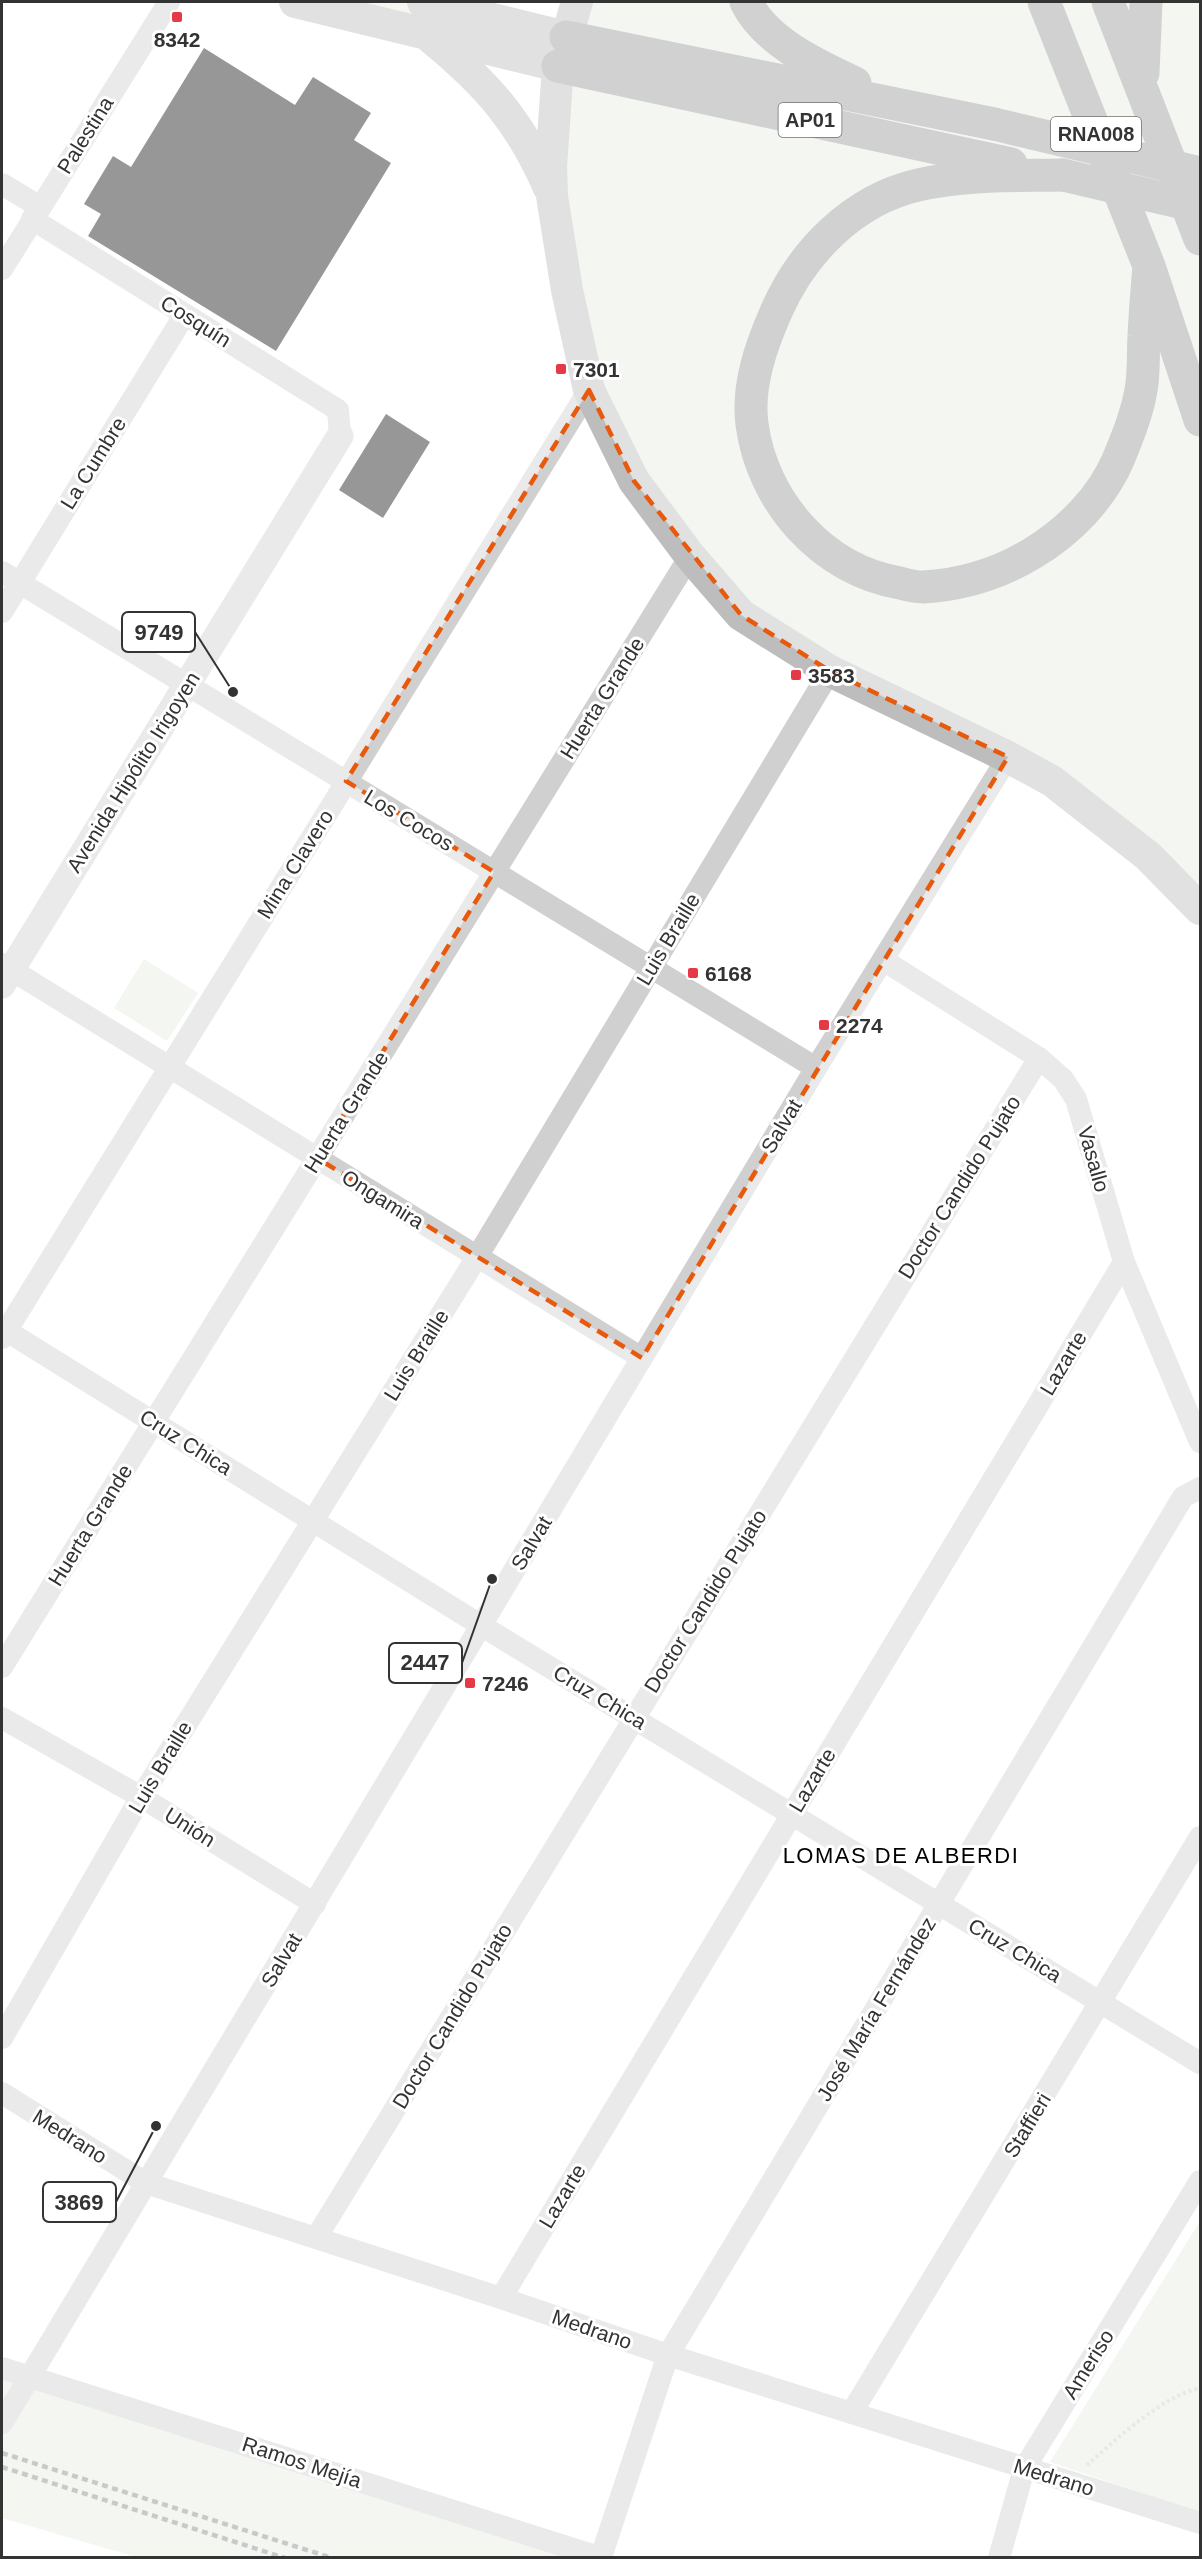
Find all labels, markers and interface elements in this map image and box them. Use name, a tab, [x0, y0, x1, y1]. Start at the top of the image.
marker: 8342	[170, 10, 184, 24]
place label: 8342	[154, 28, 200, 51]
street label: Palestina	[52, 92, 118, 178]
road number: AP01	[778, 103, 842, 137]
road number: RNA008	[1051, 117, 1141, 151]
street label: Cosquín	[157, 291, 235, 351]
place label: 7301	[573, 358, 620, 381]
marker: 7301	[554, 362, 568, 376]
street label: La Cumbre	[56, 413, 130, 513]
callout: 9749	[122, 612, 195, 652]
text: 9749	[135, 620, 183, 645]
street label: Huerta Grande	[555, 633, 649, 763]
place label: 3583	[808, 664, 855, 687]
street label: Avenida Hipólito Irigoyen	[62, 668, 204, 876]
marker: 3583	[789, 668, 803, 682]
street label: Los Cocos	[361, 785, 457, 855]
street label: Mina Clavero	[252, 805, 338, 923]
street label: Luis Braille	[632, 889, 704, 989]
place label: 6168	[705, 962, 752, 985]
marker: 6168	[686, 966, 700, 980]
place label: 2274	[836, 1014, 883, 1037]
marker: 2274	[817, 1018, 831, 1032]
street label: Huerta Grande	[299, 1047, 393, 1177]
street label: Doctor Candido Pujato	[893, 1091, 1025, 1283]
street label: Salvat	[756, 1095, 806, 1157]
street label: Vasallo	[1074, 1123, 1114, 1195]
street label: Ongamira	[338, 1165, 428, 1233]
street label: Luis Braille	[379, 1305, 453, 1405]
street label: Lazarte	[1035, 1327, 1091, 1399]
street label: Cruz Chica	[136, 1405, 236, 1479]
street label: Huerta Grande	[43, 1460, 137, 1590]
street label: Doctor Candido Pujato	[639, 1505, 771, 1697]
street label: Salvat	[506, 1512, 556, 1574]
callout: 2447	[389, 1643, 462, 1683]
text: 2447	[401, 1650, 449, 1675]
street label: Cruz Chica	[550, 1660, 651, 1734]
place label: 7246	[482, 1672, 529, 1695]
marker: 7246	[463, 1676, 477, 1690]
street label: Luis Braille	[124, 1717, 196, 1817]
street label: Lazarte	[784, 1744, 840, 1816]
street label: Unión	[161, 1803, 219, 1851]
district label: LOMAS DE ALBERDI	[783, 1843, 1019, 1868]
street label: José María Fernández	[812, 1913, 940, 2105]
street label: Cruz Chica	[965, 1913, 1066, 1987]
street label: Doctor Candido Pujato	[388, 1920, 516, 2112]
street label: Salvat	[256, 1929, 306, 1991]
street label: Staffieri	[999, 2089, 1055, 2161]
street label: Medrano	[29, 2104, 111, 2168]
street label: Lazarte	[534, 2160, 590, 2232]
callout: 3869	[43, 2182, 116, 2222]
text: 3869	[55, 2190, 103, 2215]
street label: Medrano	[549, 2305, 635, 2353]
street label: Ameriso	[1058, 2325, 1118, 2403]
street label: Ramos Mejía	[240, 2432, 365, 2492]
street label: Medrano	[1011, 2454, 1097, 2500]

